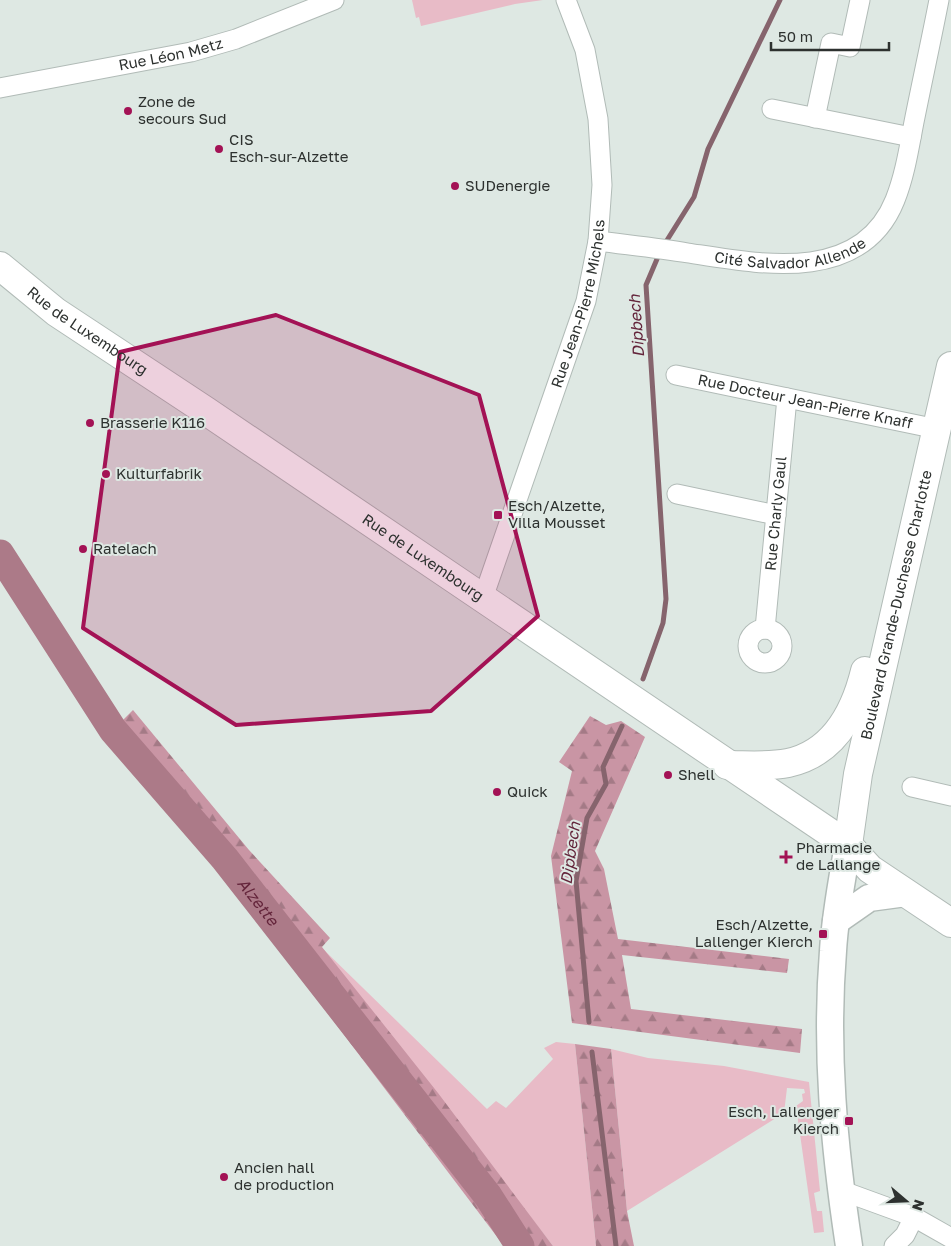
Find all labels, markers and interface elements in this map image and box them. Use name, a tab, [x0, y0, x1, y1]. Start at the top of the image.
scale bar	[771, 20, 888, 52]
text: 50 m	[778, 27, 813, 45]
street label: Rue Léon Metz	[117, 33, 225, 73]
place label: Zone de secours Sud	[138, 92, 226, 127]
marker: Zone de secours Sud	[122, 105, 134, 117]
place label: CIS Esch-sur-Alzette	[229, 130, 349, 165]
marker: CIS Esch-sur-Alzette	[213, 143, 225, 155]
place label: SUDenergie	[465, 176, 551, 194]
marker: SUDenergie	[449, 180, 461, 192]
street label: Rue Jean-Pierre Michels	[547, 219, 608, 390]
street label: Cité Salvador Allende	[713, 233, 869, 272]
street label: Rue de Luxembourg	[24, 282, 152, 378]
water label: Dipbech	[624, 293, 648, 358]
street label: Rue Docteur Jean-Pierre Knaff	[696, 370, 915, 432]
place label: Brasserie K116	[100, 413, 205, 431]
marker: Brasserie K116	[84, 417, 96, 429]
street label: Rue Charly Gaul	[761, 455, 789, 571]
place label: Kulturfabrik	[116, 464, 203, 482]
marker: Kulturfabrik	[100, 468, 112, 480]
street label: Boulevard Grande-Duchesse Charlotte	[856, 468, 935, 741]
place label: Esch/Alzette, Villa Mousset	[508, 496, 606, 531]
street label: Rue de Luxembourg	[359, 509, 488, 604]
marker: Esch/Alzette, Villa Mousset	[492, 509, 504, 521]
place label: Ratelach	[93, 539, 157, 557]
marker: Ratelach	[77, 543, 89, 555]
place label: Shell	[678, 765, 715, 783]
marker: Shell	[662, 769, 674, 781]
place label: Quick	[507, 782, 548, 800]
marker: Quick	[491, 786, 503, 798]
water label: Dipbech	[556, 819, 584, 886]
place label: Pharmacie de Lallange	[796, 838, 880, 873]
marker: Pharmacie de Lallange	[780, 851, 792, 863]
water label: Alzette	[233, 874, 284, 931]
place label: Esch/Alzette, Lallenger Kierch	[695, 915, 813, 950]
marker: Esch/Alzette, Lallenger Kierch	[817, 928, 829, 940]
place label: Esch, Lallenger Kierch	[728, 1102, 839, 1137]
marker: Esch, Lallenger Kierch	[843, 1115, 855, 1127]
place label: Ancien hall de production	[234, 1158, 334, 1193]
marker: Ancien hall de production	[218, 1171, 230, 1183]
north arrow	[881, 1176, 931, 1226]
text: N	[909, 1198, 929, 1213]

